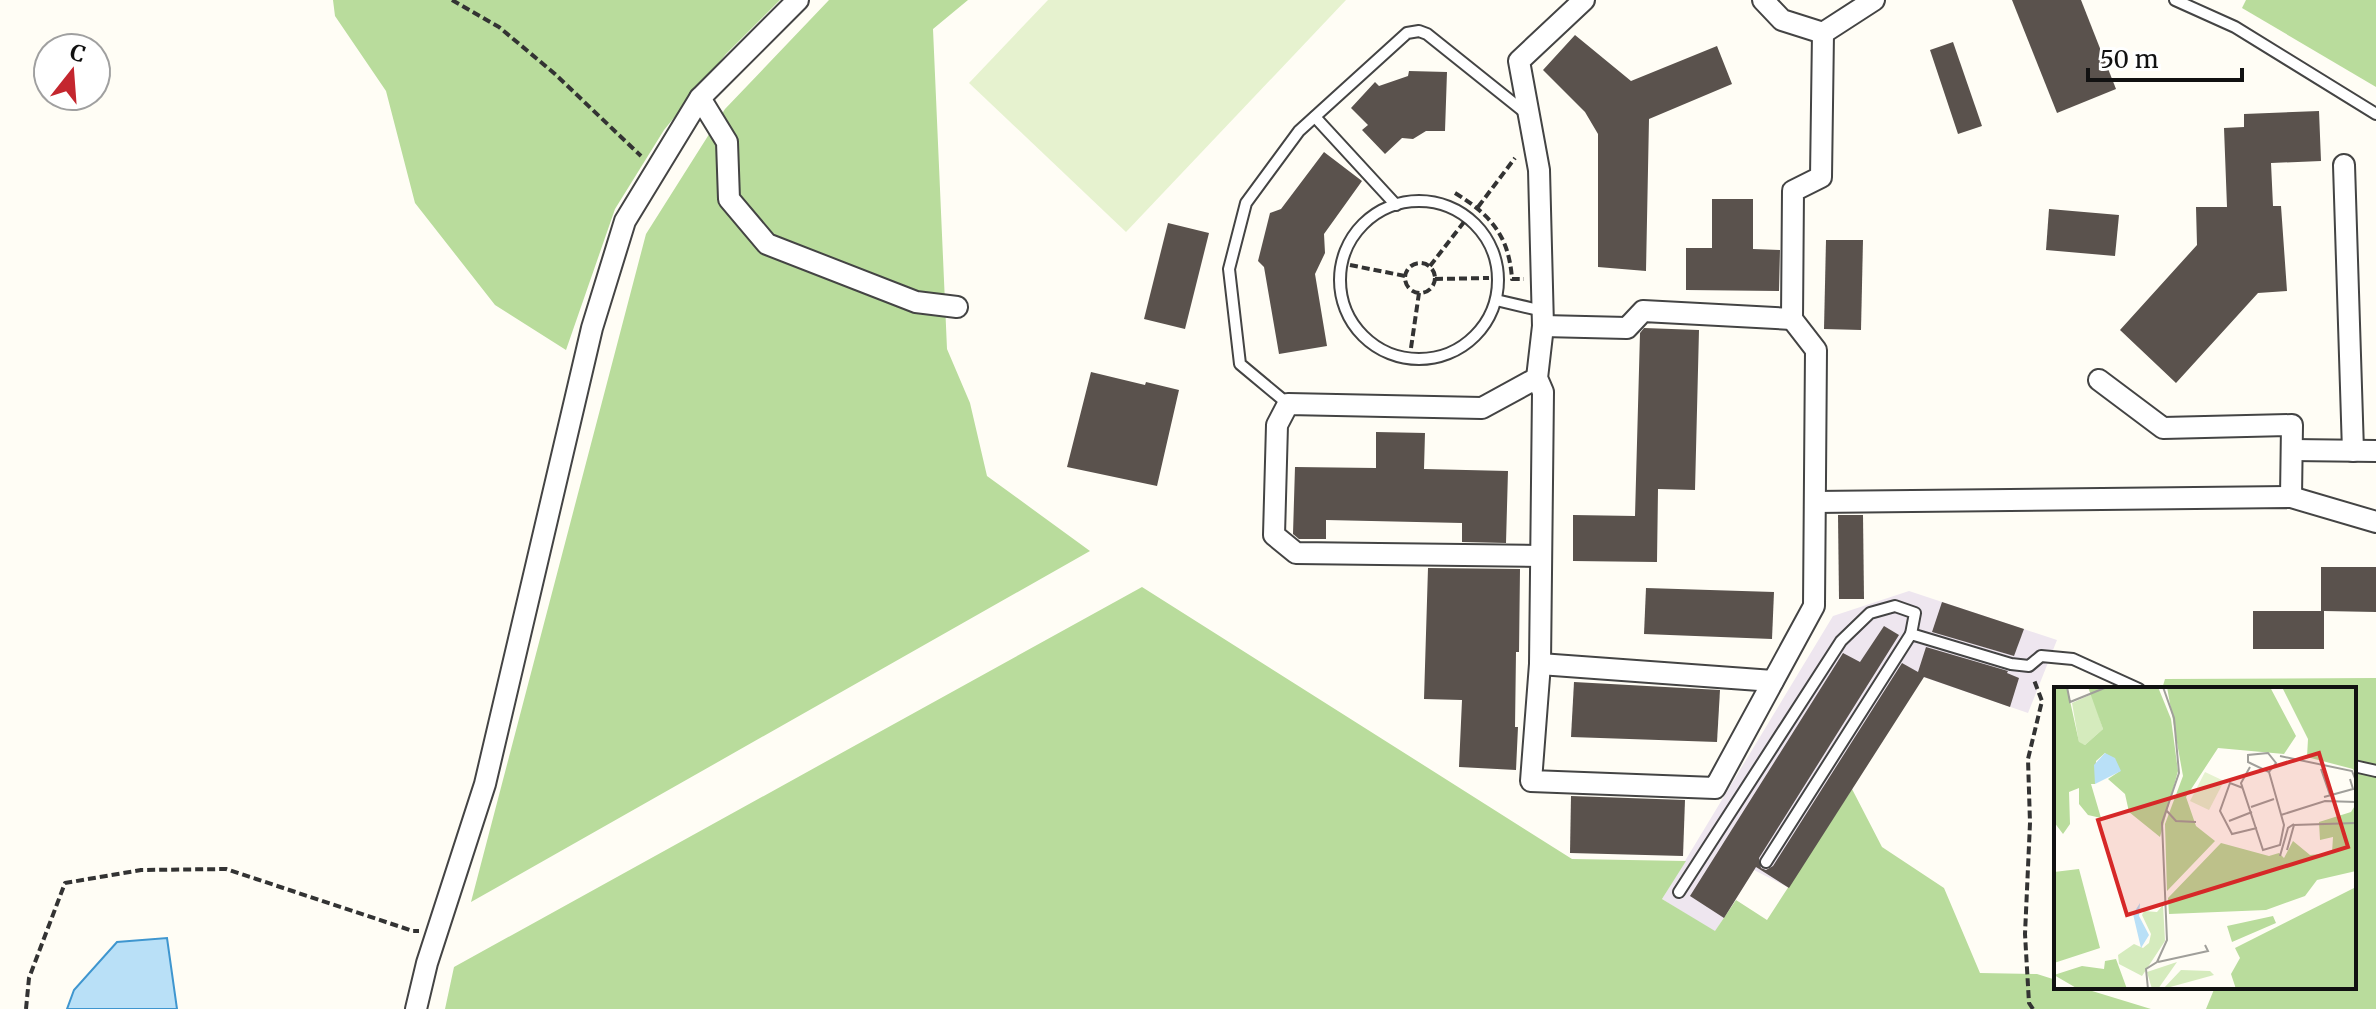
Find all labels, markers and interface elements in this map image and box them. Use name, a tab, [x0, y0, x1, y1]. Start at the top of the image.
north arrow	[32, 32, 112, 112]
scale bar	[2088, 32, 2242, 82]
text: С	[67, 37, 89, 68]
text: 50 m	[2100, 44, 2159, 75]
inset map	[2054, 687, 2356, 989]

